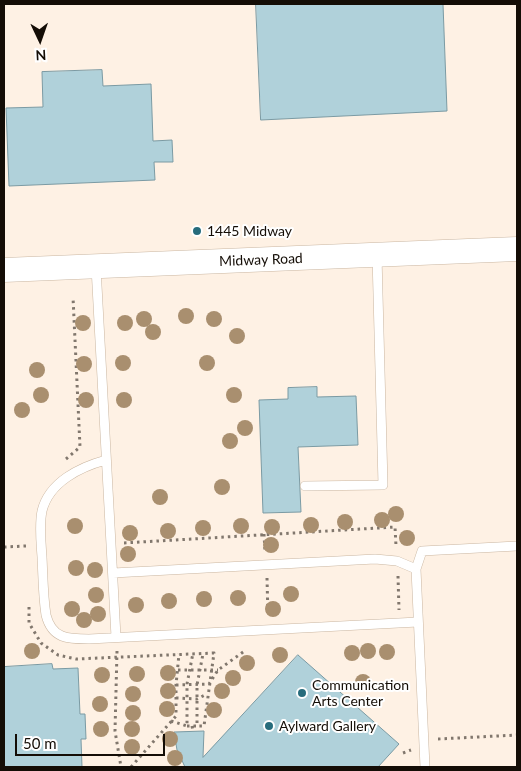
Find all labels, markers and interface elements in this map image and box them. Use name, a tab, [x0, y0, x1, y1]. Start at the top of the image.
north arrow	[15, 15, 65, 65]
text: N	[35, 47, 47, 64]
place label: 1445 Midway	[207, 223, 292, 239]
marker: 1445 Midway	[191, 225, 203, 237]
street label: Midway Road	[219, 250, 303, 270]
place label: Communication Arts Center	[312, 677, 409, 710]
marker: Communication Arts Center	[296, 687, 308, 699]
place label: Aylward Gallery	[279, 718, 376, 734]
marker: Aylward Gallery	[263, 720, 275, 732]
scale bar	[18, 724, 168, 756]
text: 50 m	[23, 734, 57, 752]

